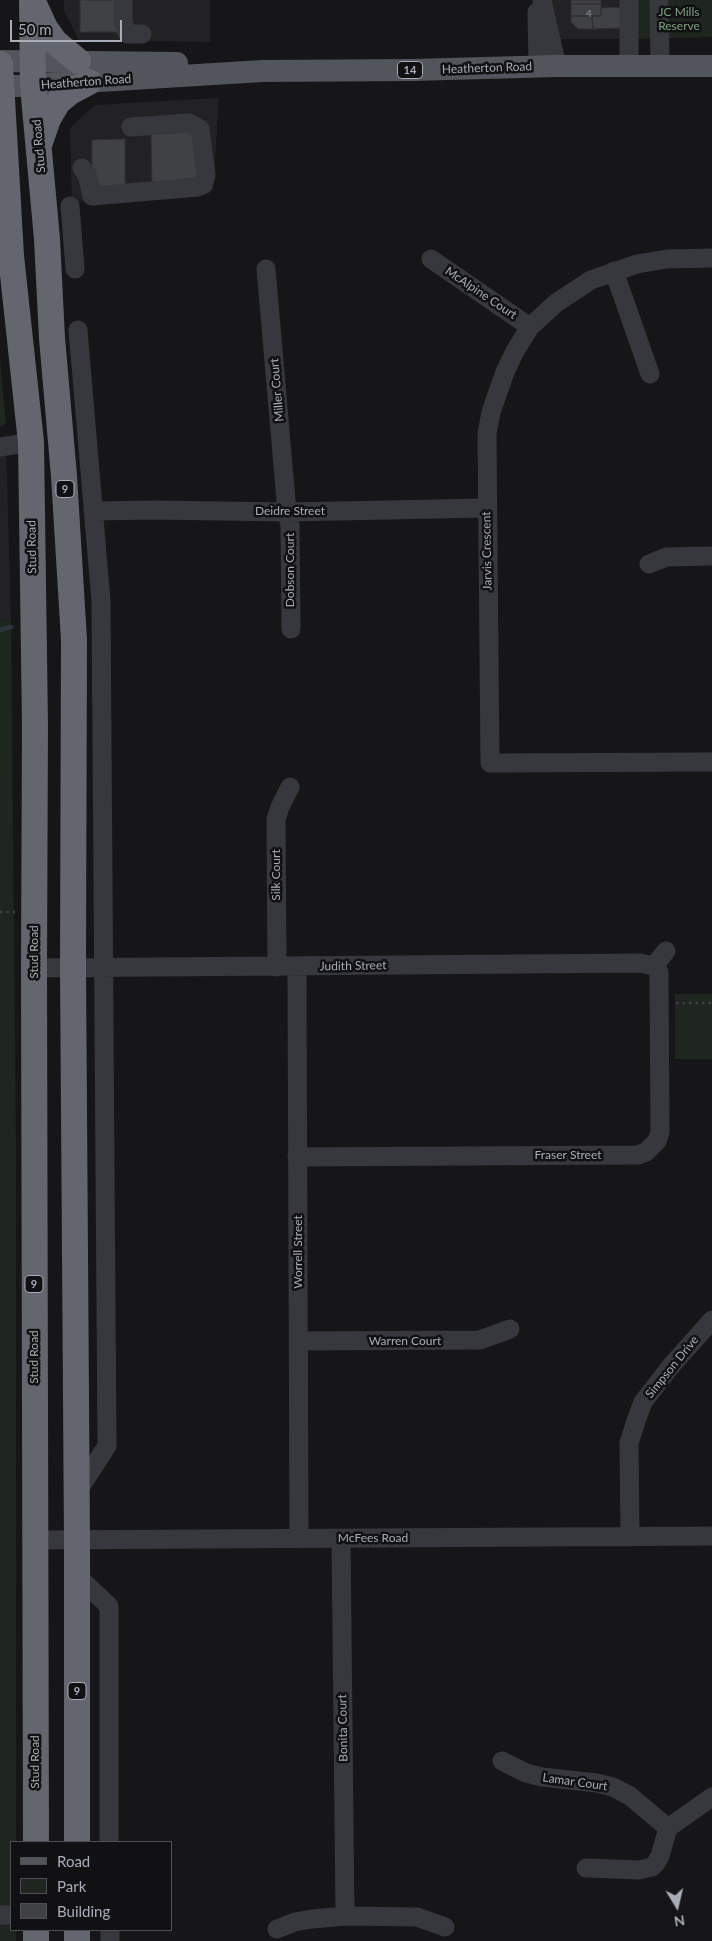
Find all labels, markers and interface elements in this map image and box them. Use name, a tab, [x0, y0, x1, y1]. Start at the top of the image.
park label: JC Mills Reserve	[658, 5, 700, 33]
house number: 4	[586, 8, 592, 20]
scale bar	[12, 10, 125, 42]
text: 50 m	[18, 20, 52, 38]
street label: Heatherton Road	[442, 59, 532, 77]
road number: 14	[398, 62, 422, 78]
street label: Heatherton Road	[40, 72, 132, 92]
street label: Stud Road	[29, 119, 49, 173]
street label: McAlpine Court	[442, 264, 520, 322]
street label: Miller Court	[267, 358, 287, 422]
road number: 9	[56, 480, 74, 498]
street label: Deidre Street	[255, 504, 325, 518]
street label: Jarvis Crescent	[479, 511, 495, 591]
street label: Stud Road	[24, 520, 40, 574]
street label: Dobson Court	[283, 533, 297, 607]
street label: Silk Court	[269, 849, 283, 901]
street label: Stud Road	[27, 925, 41, 979]
street label: Judith Street	[319, 958, 387, 974]
street label: Fraser Street	[534, 1148, 602, 1162]
street label: Worrell Street	[291, 1215, 305, 1289]
road number: 9	[25, 1276, 43, 1292]
street label: Stud Road	[27, 1330, 41, 1384]
street label: Simpson Drive	[642, 1333, 702, 1401]
street label: Warren Court	[369, 1334, 441, 1348]
street label: McFees Road	[338, 1531, 408, 1545]
road number: 9	[68, 1682, 86, 1700]
street label: Bonita Court	[335, 1694, 351, 1762]
street label: Stud Road	[28, 1735, 42, 1789]
street label: Lamar Court	[542, 1770, 608, 1794]
legend	[10, 1841, 172, 1931]
text: Road	[57, 1852, 90, 1870]
text: Park	[57, 1877, 86, 1895]
north arrow	[652, 1881, 702, 1931]
text: Building	[57, 1902, 110, 1920]
text: N	[673, 1912, 686, 1931]

